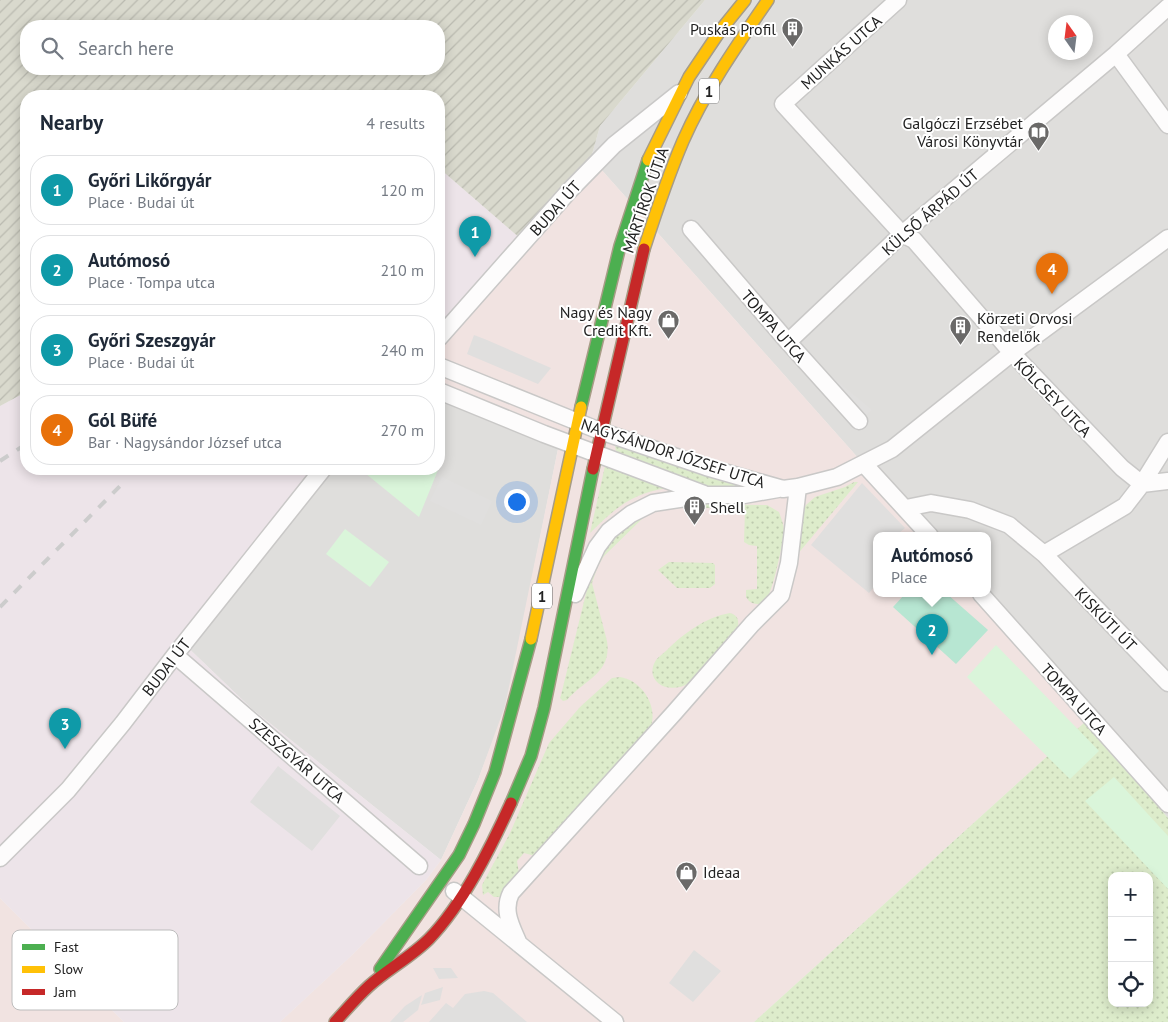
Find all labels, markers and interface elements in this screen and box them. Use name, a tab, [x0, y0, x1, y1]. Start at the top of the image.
street label: MUNKÁS UTCA	[796, 10, 886, 94]
north arrow	[1048, 15, 1093, 60]
building icon: Puskás Profil	[780, 17, 804, 48]
place label: Puskás Profil	[690, 19, 776, 39]
search box	[20, 20, 445, 75]
icon: search	[38, 34, 66, 62]
text: Search here	[78, 36, 174, 60]
road number: 1	[699, 78, 719, 104]
text: Nearby	[40, 109, 103, 136]
text: 4 results	[366, 113, 425, 133]
place label: Galgóczi Erzsébet Városi Könyvtár	[903, 113, 1024, 151]
library icon: Galgóczi Erzsébet Városi Könyvtár	[1027, 120, 1051, 151]
street label: MÁRTÍROK ÚTJA	[618, 144, 673, 256]
street label: KÜLSŐ ÁRPÁD ÚT	[877, 164, 983, 260]
text: Győri Likőrgyár	[88, 168, 212, 192]
street label: BUDAI ÚT	[525, 176, 585, 240]
text: 1	[52, 180, 62, 200]
text: 120 m	[381, 180, 424, 200]
text: Place · Budai út	[88, 192, 194, 212]
pin: 1	[459, 216, 491, 257]
text: Autómosó	[88, 248, 170, 272]
pin: 4	[1036, 253, 1068, 294]
text: 2	[52, 260, 62, 280]
text: 210 m	[381, 260, 424, 280]
text: Place · Tompa utca	[88, 272, 215, 292]
street label: TOMPA UTCA	[737, 286, 811, 367]
place label: Nagy és Nagy Credit Kft.	[560, 302, 653, 340]
place label: Körzeti Orvosi Rendelők	[977, 308, 1073, 346]
shop icon: Nagy és Nagy Credit Kft.	[656, 309, 680, 340]
building icon: Körzeti Orvosi Rendelők	[949, 315, 973, 346]
text: Győri Szeszgyár	[88, 328, 216, 352]
text: 3	[52, 340, 62, 360]
text: 240 m	[381, 340, 424, 360]
text: Place · Budai út	[88, 352, 194, 372]
street label: KÖLCSEY UTCA	[1010, 353, 1096, 441]
text: Gól Büfé	[88, 408, 157, 432]
street label: NAGYSÁNDOR JÓZSEF UTCA	[578, 414, 768, 492]
text: 4	[52, 420, 62, 440]
text: 270 m	[381, 420, 424, 440]
text: Bar · Nagysándor József utca	[88, 432, 282, 452]
your location	[504, 489, 530, 515]
building icon: Shell	[682, 495, 706, 526]
place label: Shell	[710, 497, 745, 517]
popup	[873, 532, 991, 597]
text: Autómosó	[891, 543, 973, 567]
text: Place	[891, 567, 927, 587]
street label: KISKÚTI ÚT	[1071, 583, 1141, 655]
road number: 1	[532, 584, 552, 608]
pin: 2	[916, 614, 948, 655]
street label: BUDAI ÚT	[137, 634, 195, 700]
street label: TOMPA UTCA	[1037, 659, 1112, 739]
pin: 3	[49, 708, 81, 749]
street label: SZESZGYÁR UTCA	[245, 713, 349, 807]
shop icon: Ideaa	[675, 860, 699, 891]
place label: Ideaa	[703, 862, 740, 882]
map controls	[1108, 872, 1153, 1007]
button: +	[1108, 872, 1153, 917]
button: −	[1108, 917, 1153, 962]
legend	[12, 930, 178, 1010]
text: Fast	[54, 938, 79, 956]
text: Slow	[54, 960, 84, 978]
button: locate	[1108, 962, 1153, 1007]
text: Jam	[53, 983, 76, 1001]

